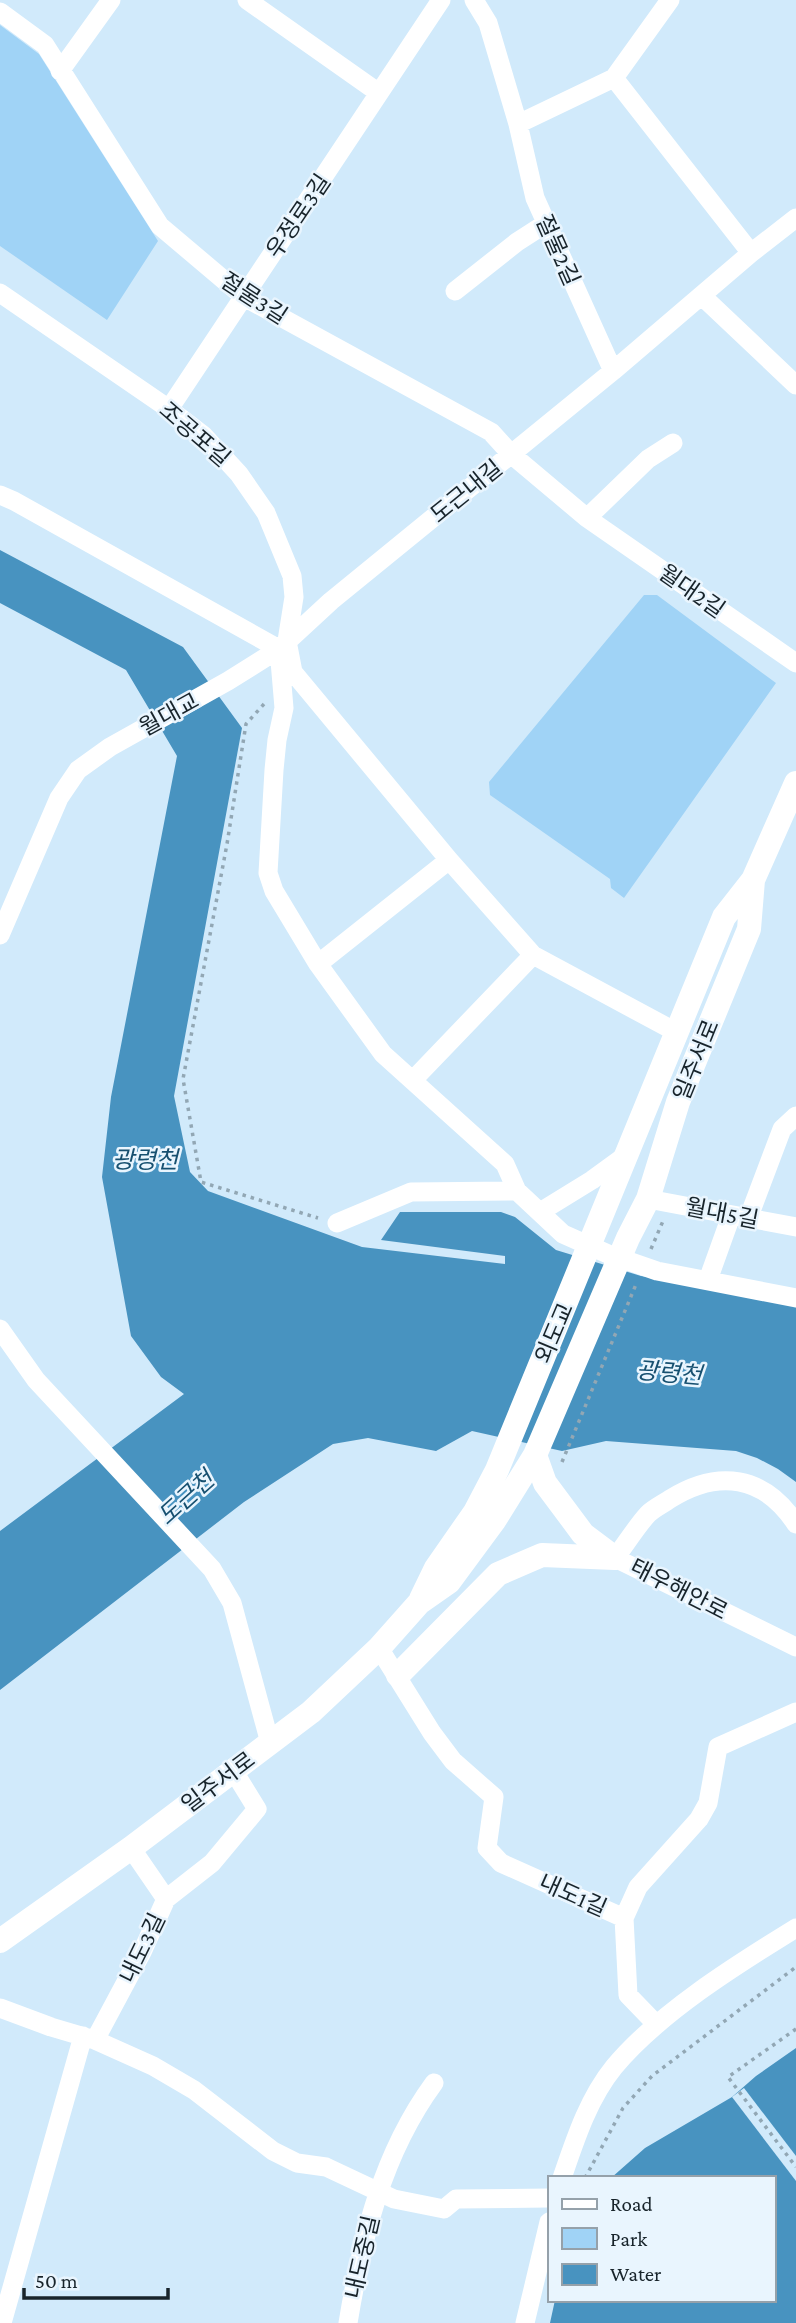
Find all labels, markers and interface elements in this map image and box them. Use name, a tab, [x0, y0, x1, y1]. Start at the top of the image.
street label: 우정로3길	[261, 169, 335, 263]
street label: 절물2길	[531, 211, 585, 289]
street label: 절물3길	[216, 267, 292, 329]
street label: 조공포길	[155, 396, 235, 472]
street label: 도근내길	[425, 454, 507, 528]
street label: 월대2길	[654, 559, 730, 623]
street label: 월대교	[135, 687, 203, 741]
street label: 일주서로	[668, 1016, 724, 1104]
water label: 광령천	[112, 1146, 181, 1173]
street label: 월대5길	[683, 1193, 761, 1233]
street label: 외도교	[530, 1299, 578, 1367]
water label: 광령천	[635, 1356, 706, 1389]
water label: 도근천	[152, 1463, 221, 1530]
street label: 태우해안로	[626, 1553, 732, 1625]
street label: 일주서로	[176, 1746, 260, 1818]
street label: 내도1길	[535, 1869, 611, 1921]
street label: 내도3길	[114, 1909, 170, 1987]
legend	[548, 2176, 775, 2302]
text: Road	[610, 2192, 653, 2216]
street label: 내도중길	[340, 2213, 384, 2301]
text: Park	[610, 2227, 647, 2251]
scale bar	[24, 2256, 168, 2300]
text: Water	[610, 2262, 662, 2286]
text: 50 m	[35, 2269, 78, 2293]

